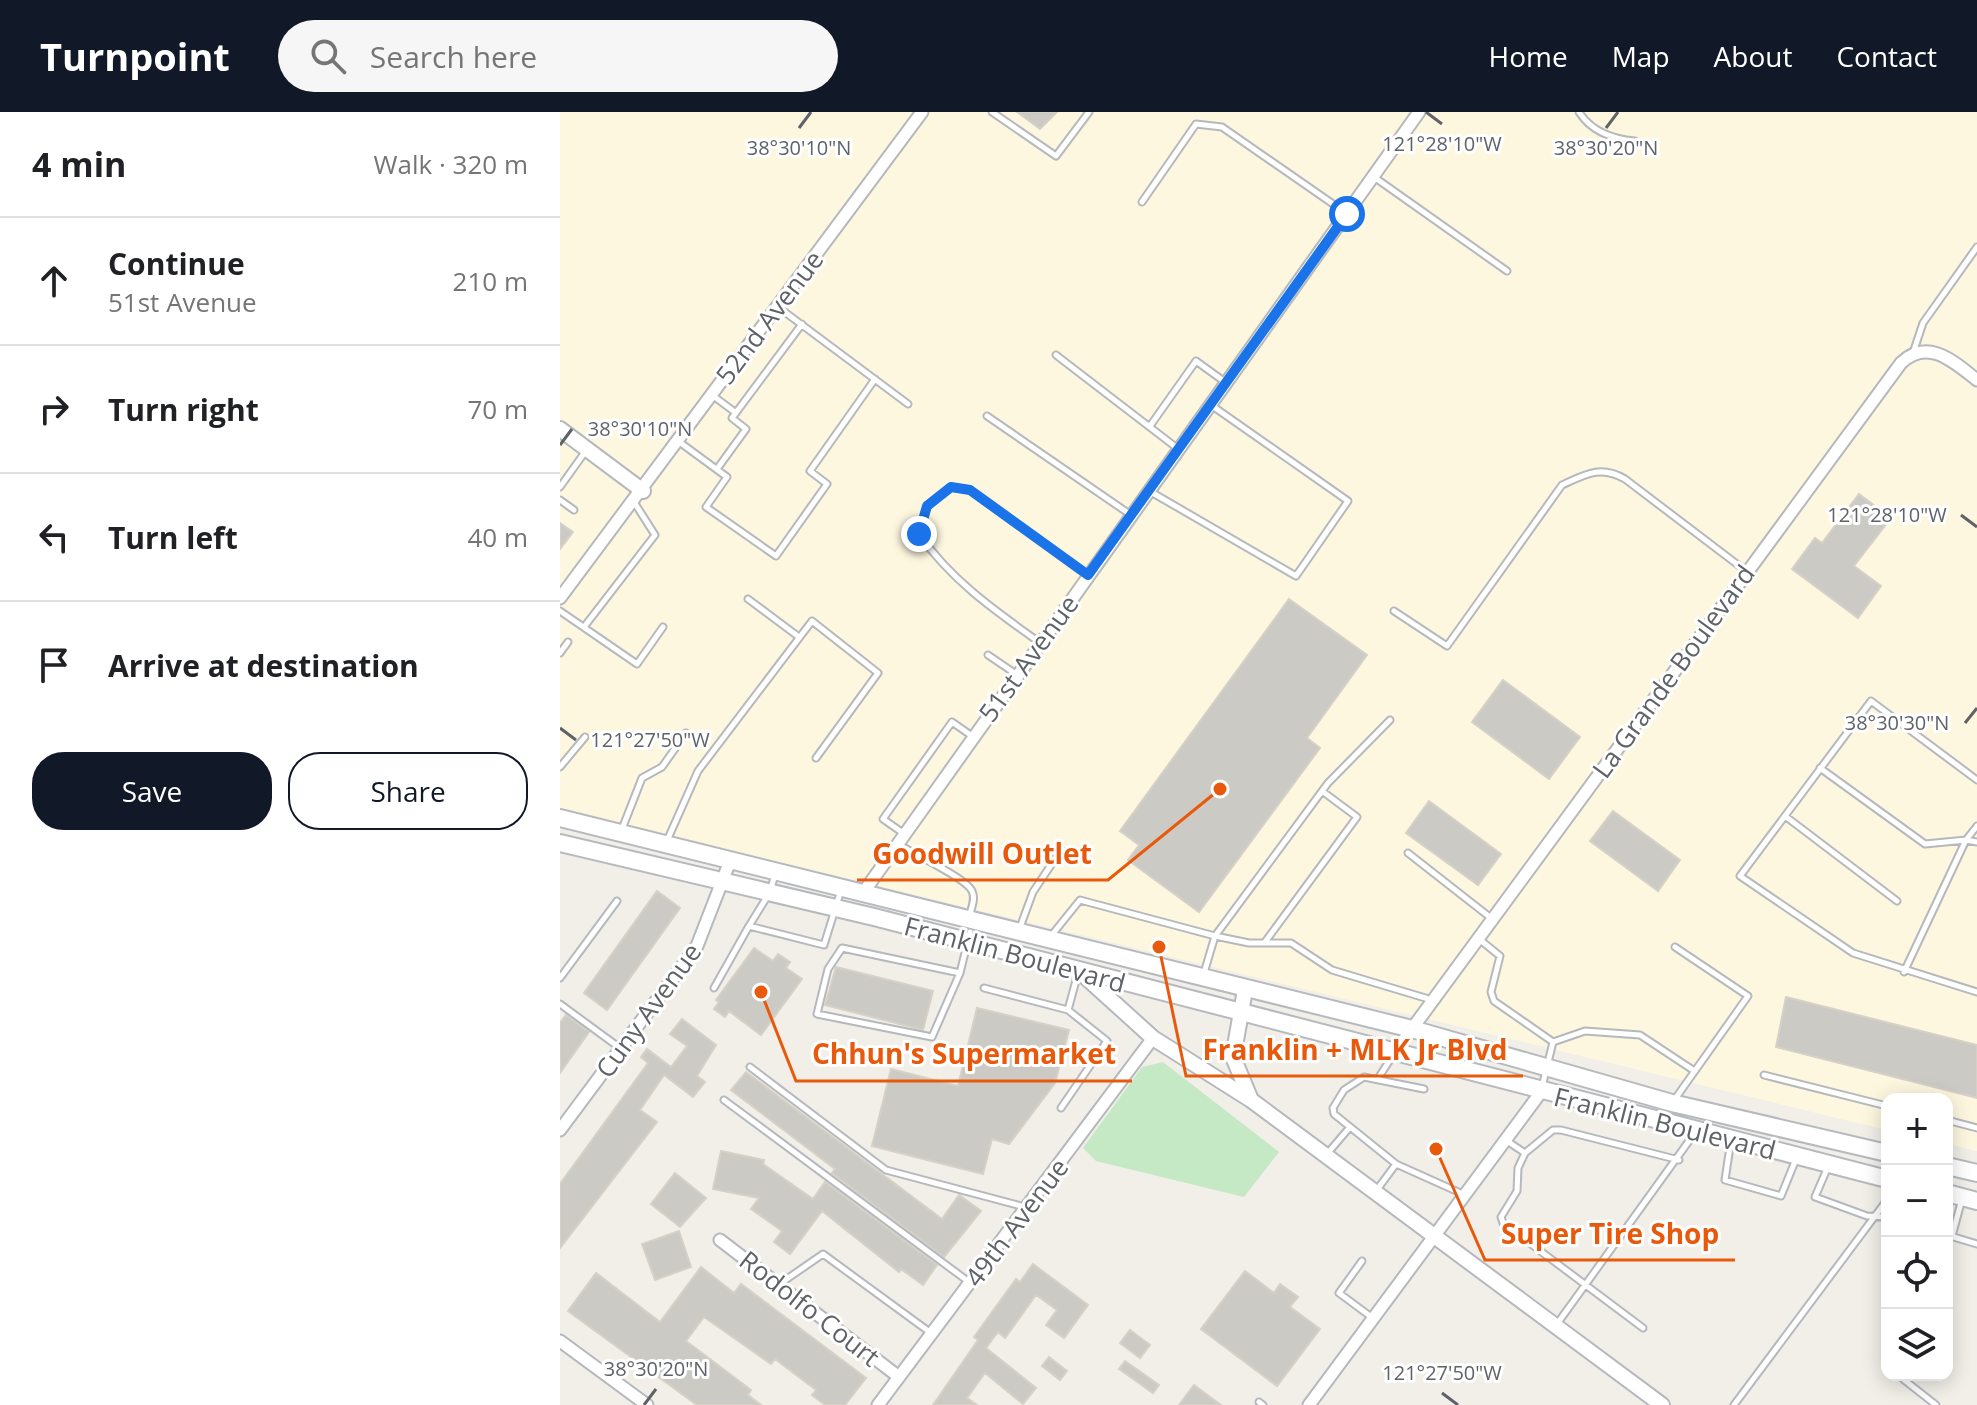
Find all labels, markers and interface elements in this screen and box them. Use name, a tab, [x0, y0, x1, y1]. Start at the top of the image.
search box	[278, 20, 838, 92]
text: Turnpoint	[40, 30, 230, 82]
icon: search	[306, 34, 350, 78]
text: Search here	[370, 36, 537, 77]
text: Home	[1489, 37, 1568, 75]
text: Map	[1612, 37, 1670, 75]
text: About	[1714, 37, 1792, 75]
text: Contact	[1836, 37, 1937, 75]
text: 121°28'10"W	[1382, 130, 1502, 157]
text: 38°30'10"N	[747, 134, 851, 161]
text: 38°30'20"N	[1554, 134, 1658, 161]
text: 4 min	[32, 141, 126, 187]
text: Walk · 320 m	[374, 146, 528, 182]
route start	[1329, 196, 1365, 232]
text: Continue	[108, 243, 245, 284]
street label: 52nd Avenue	[707, 243, 831, 391]
icon: ahead	[32, 259, 76, 303]
text: 210 m	[453, 263, 528, 299]
text: 51st Avenue	[108, 284, 257, 320]
icon: right	[32, 387, 76, 431]
text: Turn right	[108, 389, 259, 430]
text: 70 m	[467, 391, 528, 427]
text: 38°30'10"N	[588, 415, 692, 442]
text: 121°28'10"W	[1827, 501, 1947, 528]
icon: left	[32, 515, 76, 559]
route end	[901, 516, 937, 552]
text: Turn left	[108, 517, 238, 558]
text: 40 m	[467, 519, 528, 555]
street label: La Grande Boulevard	[1583, 557, 1763, 785]
street label: 51st Avenue	[970, 587, 1086, 729]
icon: arrive	[32, 643, 76, 687]
text: Arrive at destination	[108, 645, 419, 686]
text: 38°30'30"N	[1845, 709, 1949, 736]
text: 121°27'50"W	[590, 726, 710, 753]
button: Save	[32, 752, 272, 830]
button: Share	[288, 752, 528, 830]
callout: Goodwill Outlet	[857, 828, 1108, 880]
text: Goodwill Outlet	[872, 834, 1092, 872]
street label: Franklin Boulevard	[900, 907, 1130, 1001]
street label: Cuny Avenue	[587, 935, 709, 1085]
callout: Franklin + MLK Jr Blvd	[1186, 1024, 1523, 1076]
callout: Chhun's Supermarket	[796, 1029, 1132, 1081]
text: Franklin + MLK Jr Blvd	[1202, 1030, 1508, 1068]
text: Chhun's Supermarket	[812, 1034, 1116, 1072]
street label: Franklin Boulevard	[1550, 1078, 1780, 1168]
map controls	[1881, 1093, 1953, 1381]
button: +	[1881, 1093, 1953, 1165]
street label: 49th Avenue	[956, 1150, 1076, 1294]
button: −	[1881, 1165, 1953, 1237]
callout: Super Tire Shop	[1485, 1208, 1735, 1260]
text: Super Tire Shop	[1501, 1214, 1719, 1252]
button: locate	[1881, 1237, 1953, 1309]
street label: Rodolfo Court	[732, 1242, 888, 1374]
button: layers	[1881, 1309, 1953, 1381]
text: 38°30'20"N	[604, 1355, 708, 1382]
text: 121°27'50"W	[1382, 1359, 1502, 1386]

